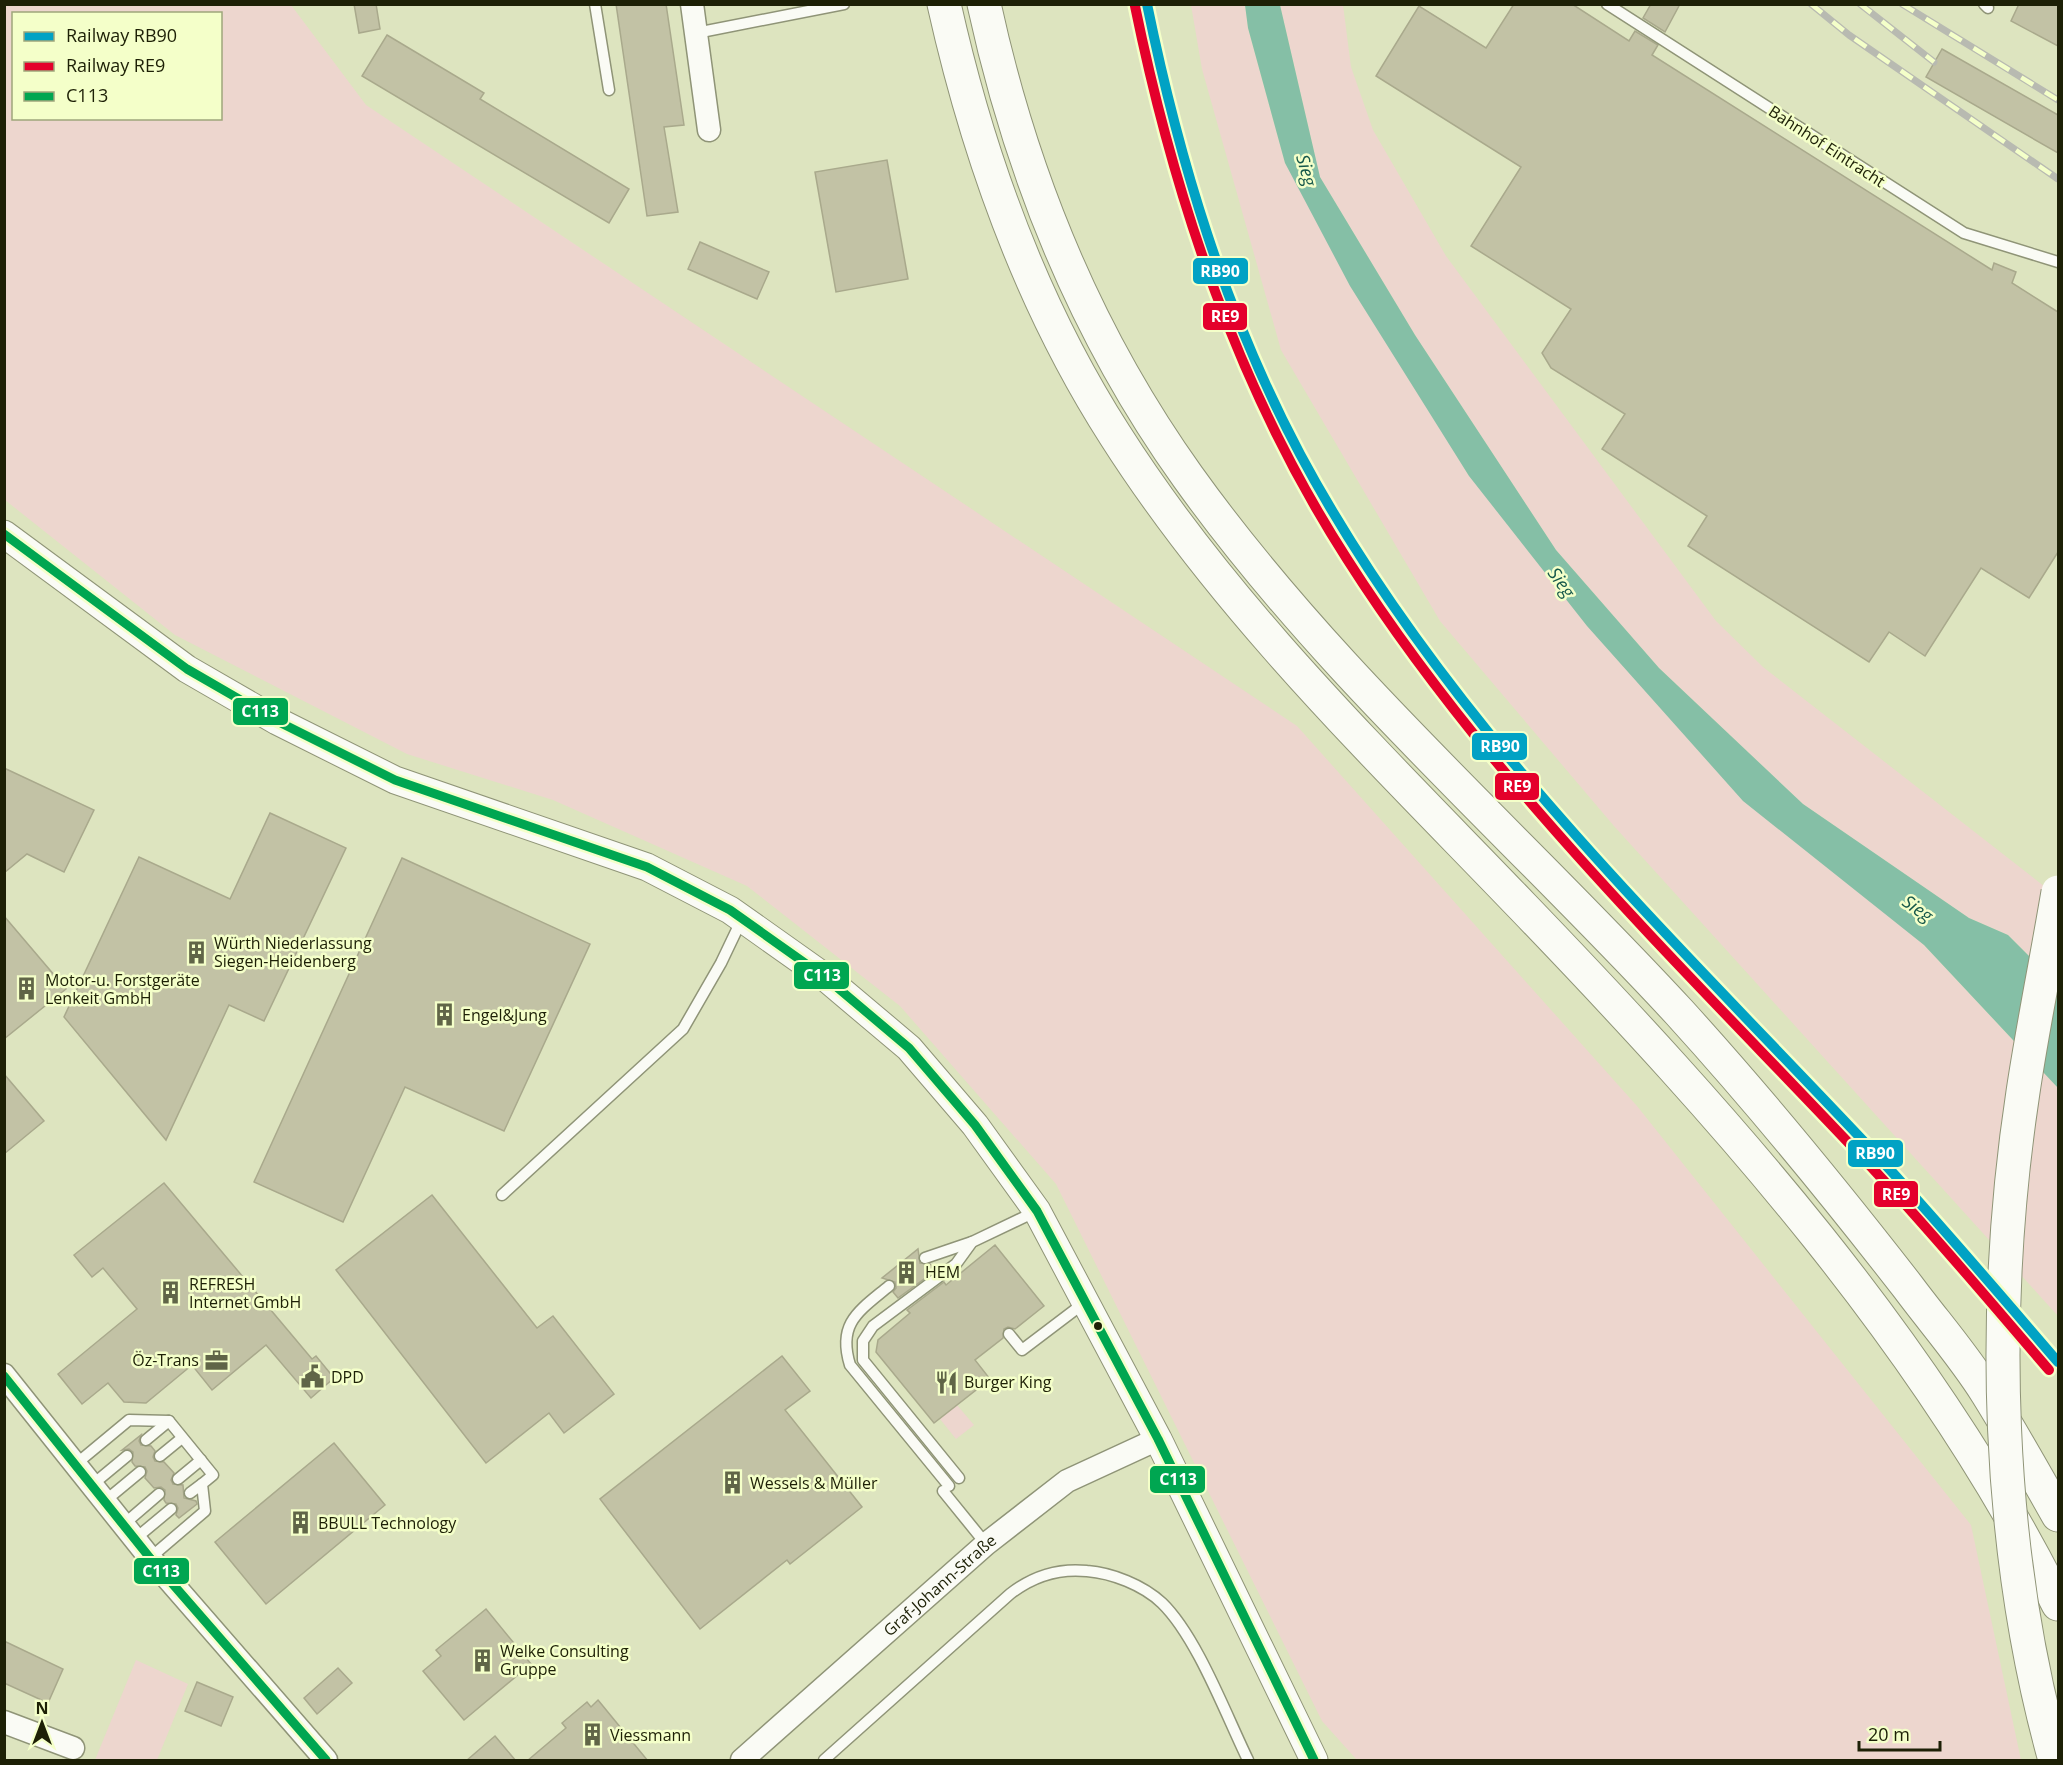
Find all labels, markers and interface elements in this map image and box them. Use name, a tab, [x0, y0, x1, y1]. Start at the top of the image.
legend	[12, 12, 222, 120]
text: Railway RB90	[66, 23, 177, 47]
text: Railway RE9	[66, 53, 165, 77]
text: C113	[66, 83, 108, 107]
street label: Bahnhof Eintracht	[1764, 100, 1890, 192]
water label: Sieg	[1291, 151, 1323, 189]
line badge: RB90	[1192, 257, 1249, 285]
text: RB90	[1200, 260, 1240, 282]
line badge: RE9	[1202, 302, 1248, 331]
text: RE9	[1211, 305, 1239, 327]
water label: Sieg	[1543, 562, 1581, 602]
line badge: C113	[232, 697, 289, 726]
text: C113	[241, 700, 279, 722]
line badge: RB90	[1471, 732, 1528, 761]
text: RB90	[1480, 735, 1520, 757]
line badge: RE9	[1494, 772, 1540, 801]
text: RE9	[1503, 775, 1531, 797]
water label: Sieg	[1898, 889, 1938, 927]
place label: Würth Niederlassung Siegen-Heidenberg	[214, 932, 372, 972]
building icon: Würth Niederlassung Siegen-Heidenberg	[183, 939, 209, 965]
line badge: C113	[793, 961, 850, 990]
text: C113	[803, 964, 841, 986]
place label: Motor-u. Forstgeräte Lenkeit GmbH	[45, 969, 200, 1009]
building icon: Motor-u. Forstgeräte Lenkeit GmbH	[14, 976, 40, 1002]
building icon: Engel&Jung	[431, 1002, 457, 1028]
place label: Engel&Jung	[462, 1004, 547, 1026]
line badge: RB90	[1847, 1139, 1904, 1168]
text: RB90	[1855, 1142, 1895, 1164]
line badge: RE9	[1873, 1180, 1919, 1208]
text: RE9	[1882, 1183, 1910, 1205]
building icon: HEM	[894, 1259, 920, 1285]
place label: HEM	[925, 1261, 960, 1283]
place label: REFRESH Internet GmbH	[189, 1273, 301, 1313]
building icon: REFRESH Internet GmbH	[158, 1280, 184, 1306]
unlabelled marker	[1092, 1320, 1104, 1332]
office icon: Öz-Trans	[204, 1347, 230, 1373]
place label: Öz-Trans	[132, 1349, 199, 1371]
public building icon: DPD	[300, 1364, 326, 1390]
place label: DPD	[331, 1366, 364, 1388]
restaurant icon: Burger King	[933, 1369, 959, 1395]
place label: Burger King	[964, 1371, 1052, 1393]
line badge: C113	[1149, 1465, 1206, 1494]
text: C113	[1159, 1468, 1197, 1490]
building icon: Wessels & Müller	[719, 1470, 745, 1496]
place label: Wessels & Müller	[750, 1472, 878, 1494]
building icon: BBULL Technology	[287, 1510, 313, 1536]
place label: BBULL Technology	[318, 1512, 457, 1534]
street label: Graf-Johann-Straße	[879, 1529, 1001, 1641]
line badge: C113	[133, 1557, 190, 1585]
text: C113	[142, 1560, 180, 1582]
place label: Welke Consulting Gruppe	[500, 1640, 629, 1680]
building icon: Welke Consulting Gruppe	[469, 1647, 495, 1673]
north arrow	[12, 1693, 72, 1753]
text: N	[35, 1697, 49, 1719]
scale bar	[1859, 1714, 1940, 1752]
building icon: Viessmann	[579, 1722, 605, 1748]
text: 20 m	[1868, 1722, 1910, 1746]
place label: Viessmann	[610, 1724, 691, 1746]

